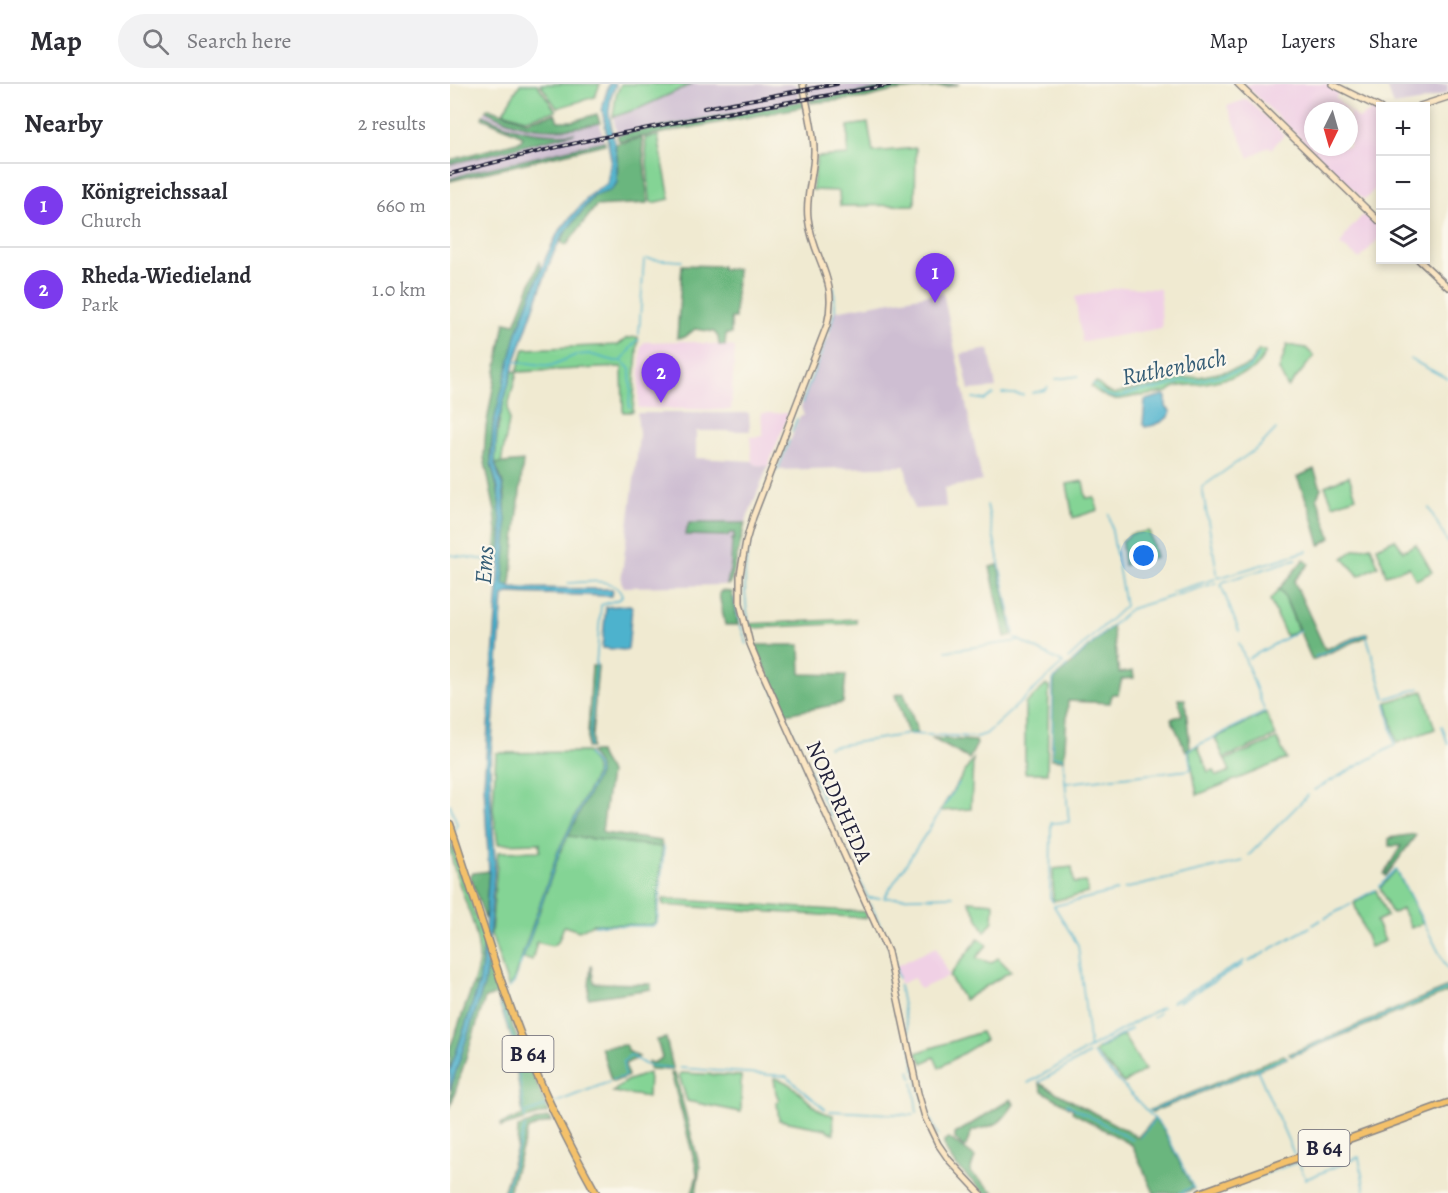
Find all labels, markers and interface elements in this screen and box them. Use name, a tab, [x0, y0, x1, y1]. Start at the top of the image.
search box	[118, 14, 538, 68]
text: Map	[30, 22, 82, 60]
icon: search	[139, 25, 172, 58]
text: Search here	[187, 26, 291, 56]
text: Map	[1209, 27, 1248, 55]
text: Layers	[1281, 27, 1336, 55]
text: Share	[1369, 27, 1418, 55]
north arrow	[1304, 102, 1358, 156]
map controls	[1376, 102, 1430, 264]
button: +	[1376, 102, 1430, 156]
text: Nearby	[24, 106, 103, 141]
text: 2 results	[358, 110, 426, 137]
button: −	[1376, 156, 1430, 210]
text: Königreichssaal	[81, 177, 228, 207]
text: 1	[40, 192, 47, 219]
text: 660 m	[376, 192, 426, 219]
text: Church	[81, 207, 142, 234]
button: layers	[1376, 210, 1430, 264]
pin: 1	[916, 254, 954, 303]
text: Rheda-Wiedieland	[81, 261, 251, 291]
text: 2	[39, 276, 48, 303]
text: 1.0 km	[372, 276, 426, 303]
text: Park	[81, 291, 119, 318]
water label: Ruthenbach	[1119, 341, 1229, 393]
pin: 2	[642, 354, 680, 403]
your location	[1129, 541, 1158, 570]
water label: Ems	[467, 545, 501, 585]
street label: NORDRHEDA	[799, 736, 880, 869]
road number: B 64	[502, 1036, 554, 1072]
road number: B 64	[1298, 1130, 1350, 1166]

